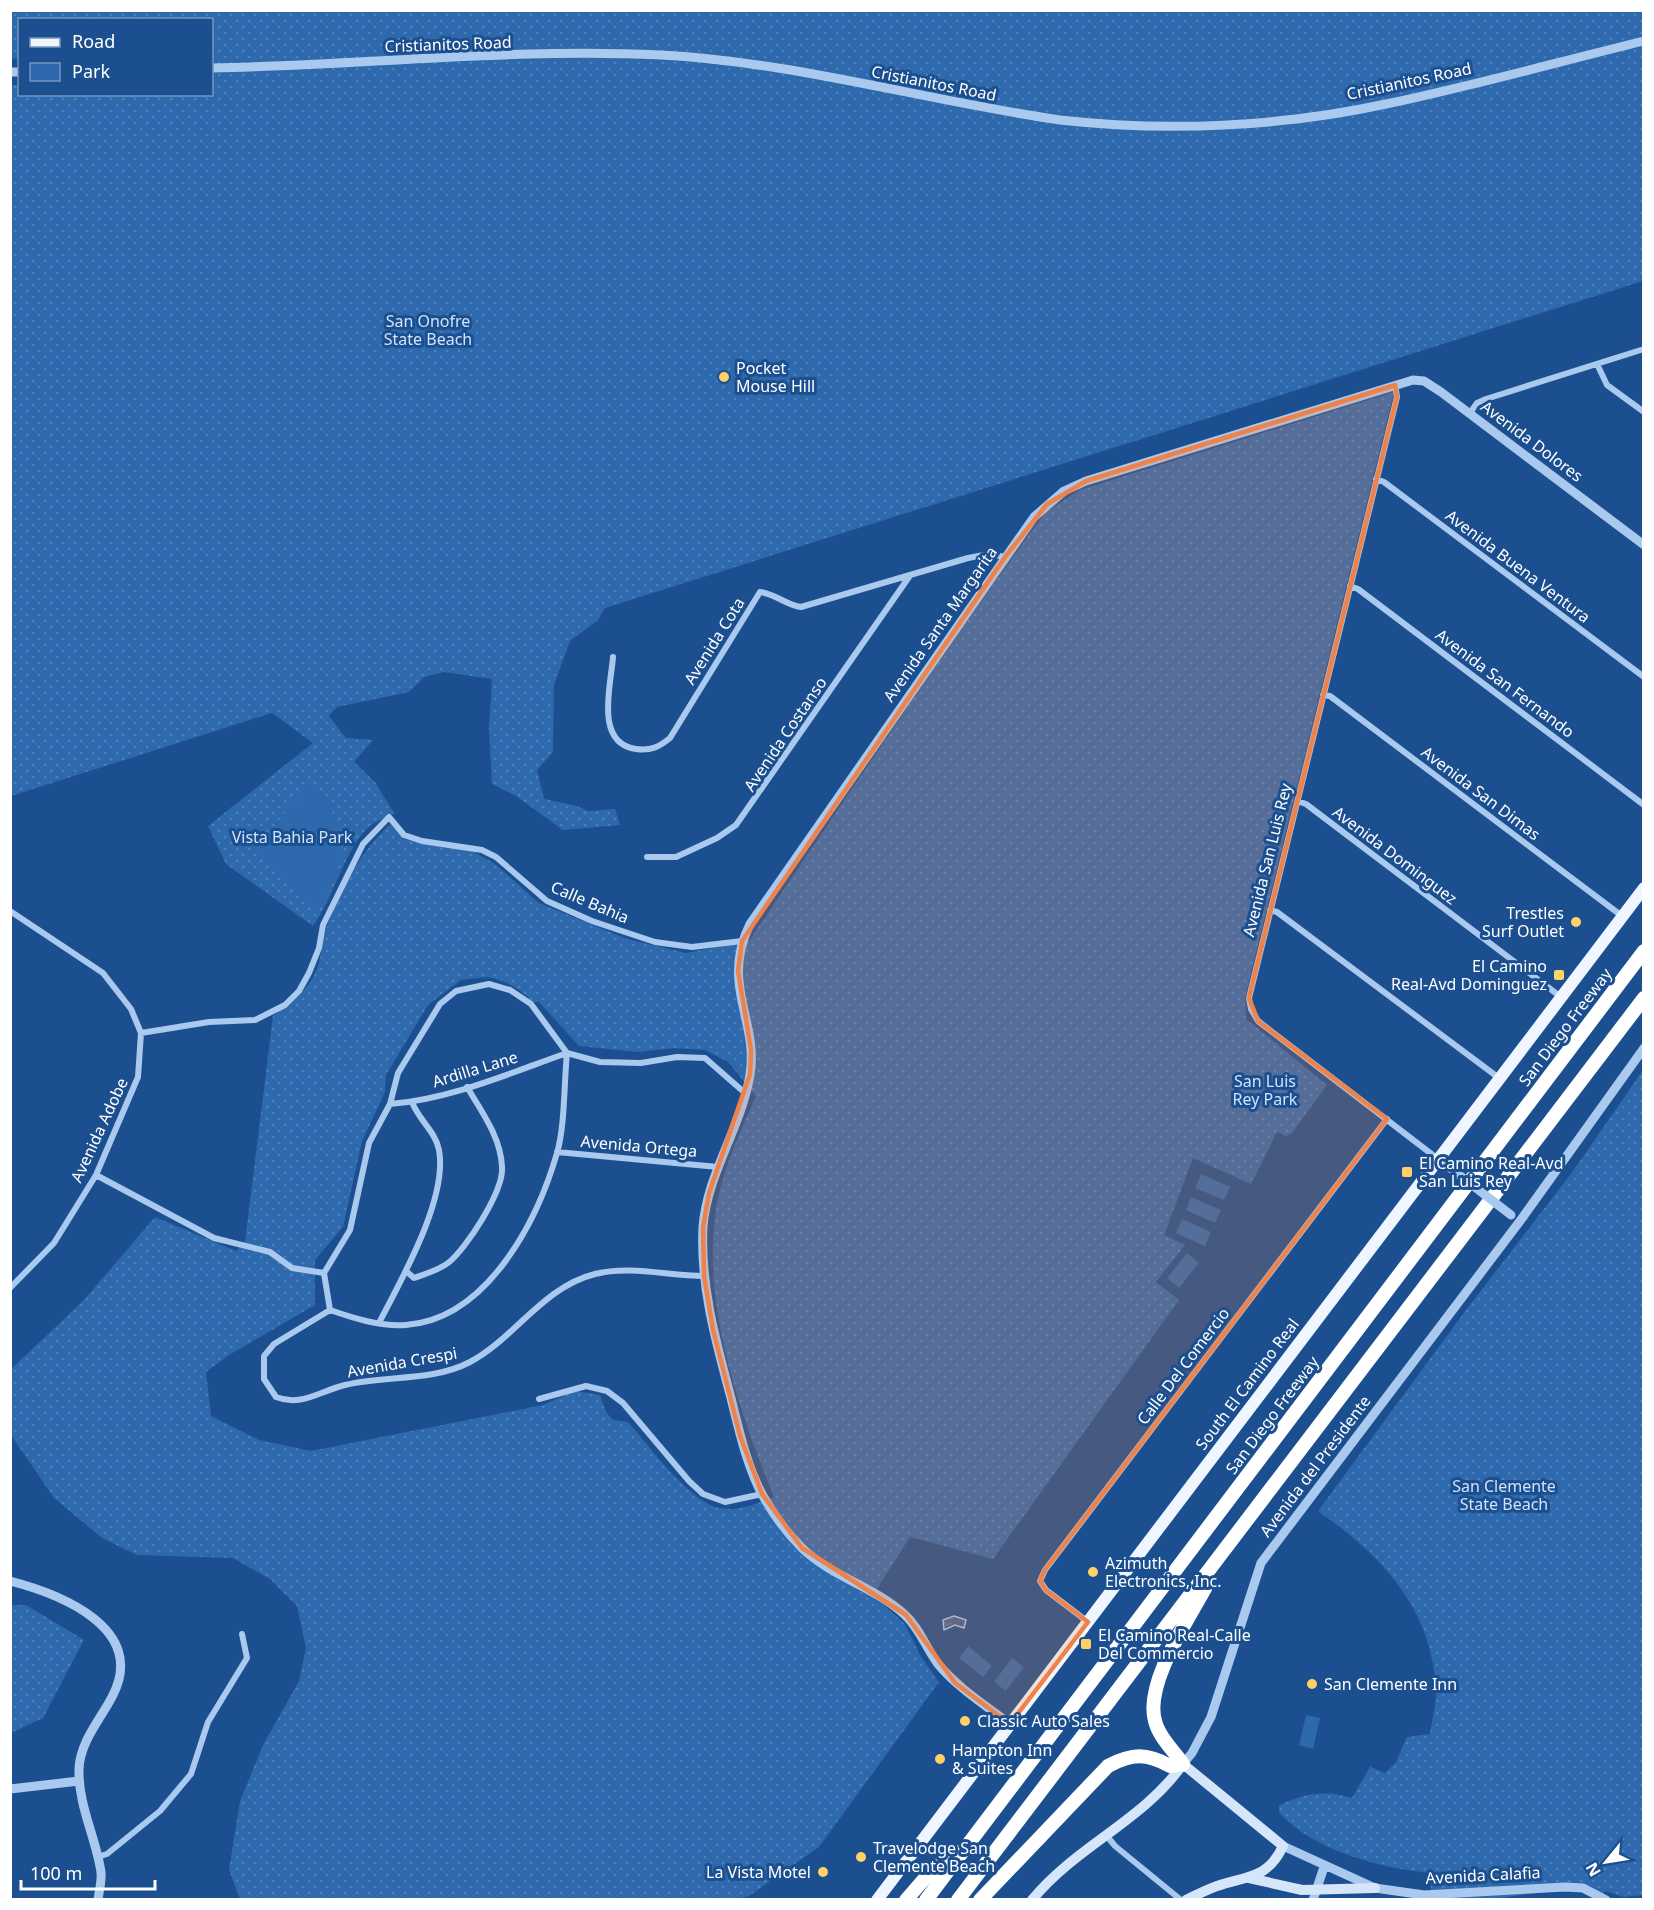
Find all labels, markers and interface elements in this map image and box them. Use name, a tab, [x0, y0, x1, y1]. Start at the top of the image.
legend	[18, 18, 213, 96]
text: Road	[72, 29, 115, 53]
street label: Cristianitos Road	[384, 31, 512, 57]
street label: Cristianitos Road	[1345, 57, 1473, 105]
text: Park	[72, 59, 110, 83]
street label: Cristianitos Road	[869, 60, 999, 106]
park label: San Onofre State Beach	[384, 310, 472, 350]
place label: Pocket Mouse Hill	[736, 357, 815, 397]
marker: Pocket Mouse Hill	[717, 370, 731, 384]
street label: Avenida Dolores	[1476, 395, 1588, 487]
street label: Avenida Buena Ventura	[1441, 504, 1595, 628]
street label: Avenida Santa Margarita	[878, 542, 1002, 706]
street label: Avenida Cota	[678, 593, 750, 689]
street label: Avenida San Fernando	[1431, 624, 1579, 742]
street label: Avenida Costanso	[738, 672, 832, 796]
street label: Avenida San Dimas	[1417, 741, 1545, 845]
street label: Avenida San Luis Rey	[1237, 780, 1297, 939]
street label: Avenida Dominguez	[1328, 801, 1462, 909]
park label: Vista Bahia Park	[232, 826, 353, 848]
street label: Calle Bahia	[548, 876, 632, 928]
place label: Trestles Surf Outlet	[1482, 902, 1564, 942]
marker: Trestles Surf Outlet	[1569, 915, 1583, 929]
place label: El Camino Real-Avd Dominguez	[1391, 955, 1547, 995]
street label: San Diego Freeway	[1513, 963, 1617, 1090]
marker: El Camino Real-Avd Dominguez	[1552, 968, 1566, 982]
street label: Ardilla Lane	[430, 1046, 520, 1092]
park label: San Luis Rey Park	[1233, 1070, 1298, 1110]
street label: Avenida Adobe	[65, 1074, 133, 1186]
street label: Avenida Ortega	[580, 1130, 698, 1162]
place label: El Camino Real-Avd San Luis Rey	[1419, 1152, 1564, 1192]
marker: El Camino Real-Avd San Luis Rey	[1400, 1165, 1414, 1179]
street label: Calle Del Comercio	[1132, 1303, 1234, 1429]
street label: South El Camino Real	[1190, 1314, 1304, 1454]
street label: Avenida Crespi	[345, 1341, 459, 1383]
street label: San Diego Freeway	[1220, 1351, 1324, 1478]
street label: Avenida del Presidente	[1255, 1391, 1375, 1541]
park label: San Clemente State Beach	[1452, 1475, 1556, 1515]
place label: Azimuth Electronics, Inc.	[1105, 1552, 1222, 1592]
marker: Azimuth Electronics, Inc.	[1086, 1565, 1100, 1579]
place label: El Camino Real-Calle Del Commercio	[1098, 1624, 1251, 1664]
marker: El Camino Real-Calle Del Commercio	[1079, 1637, 1093, 1651]
place label: San Clemente Inn	[1324, 1673, 1457, 1695]
marker: San Clemente Inn	[1305, 1677, 1319, 1691]
place label: Classic Auto Sales	[977, 1710, 1110, 1732]
marker: Classic Auto Sales	[958, 1714, 972, 1728]
place label: Hampton Inn & Suites	[952, 1739, 1052, 1779]
marker: Hampton Inn & Suites	[933, 1752, 947, 1766]
north arrow	[1576, 1832, 1636, 1892]
place label: Travelodge San Clemente Beach	[873, 1837, 995, 1877]
marker: Travelodge San Clemente Beach	[854, 1850, 868, 1864]
scale bar	[21, 1853, 154, 1891]
text: N	[1580, 1858, 1606, 1881]
text: 100 m	[30, 1861, 82, 1885]
place label: La Vista Motel	[706, 1861, 811, 1883]
street label: Avenida Calafia	[1425, 1861, 1541, 1889]
marker: La Vista Motel	[816, 1865, 830, 1879]

